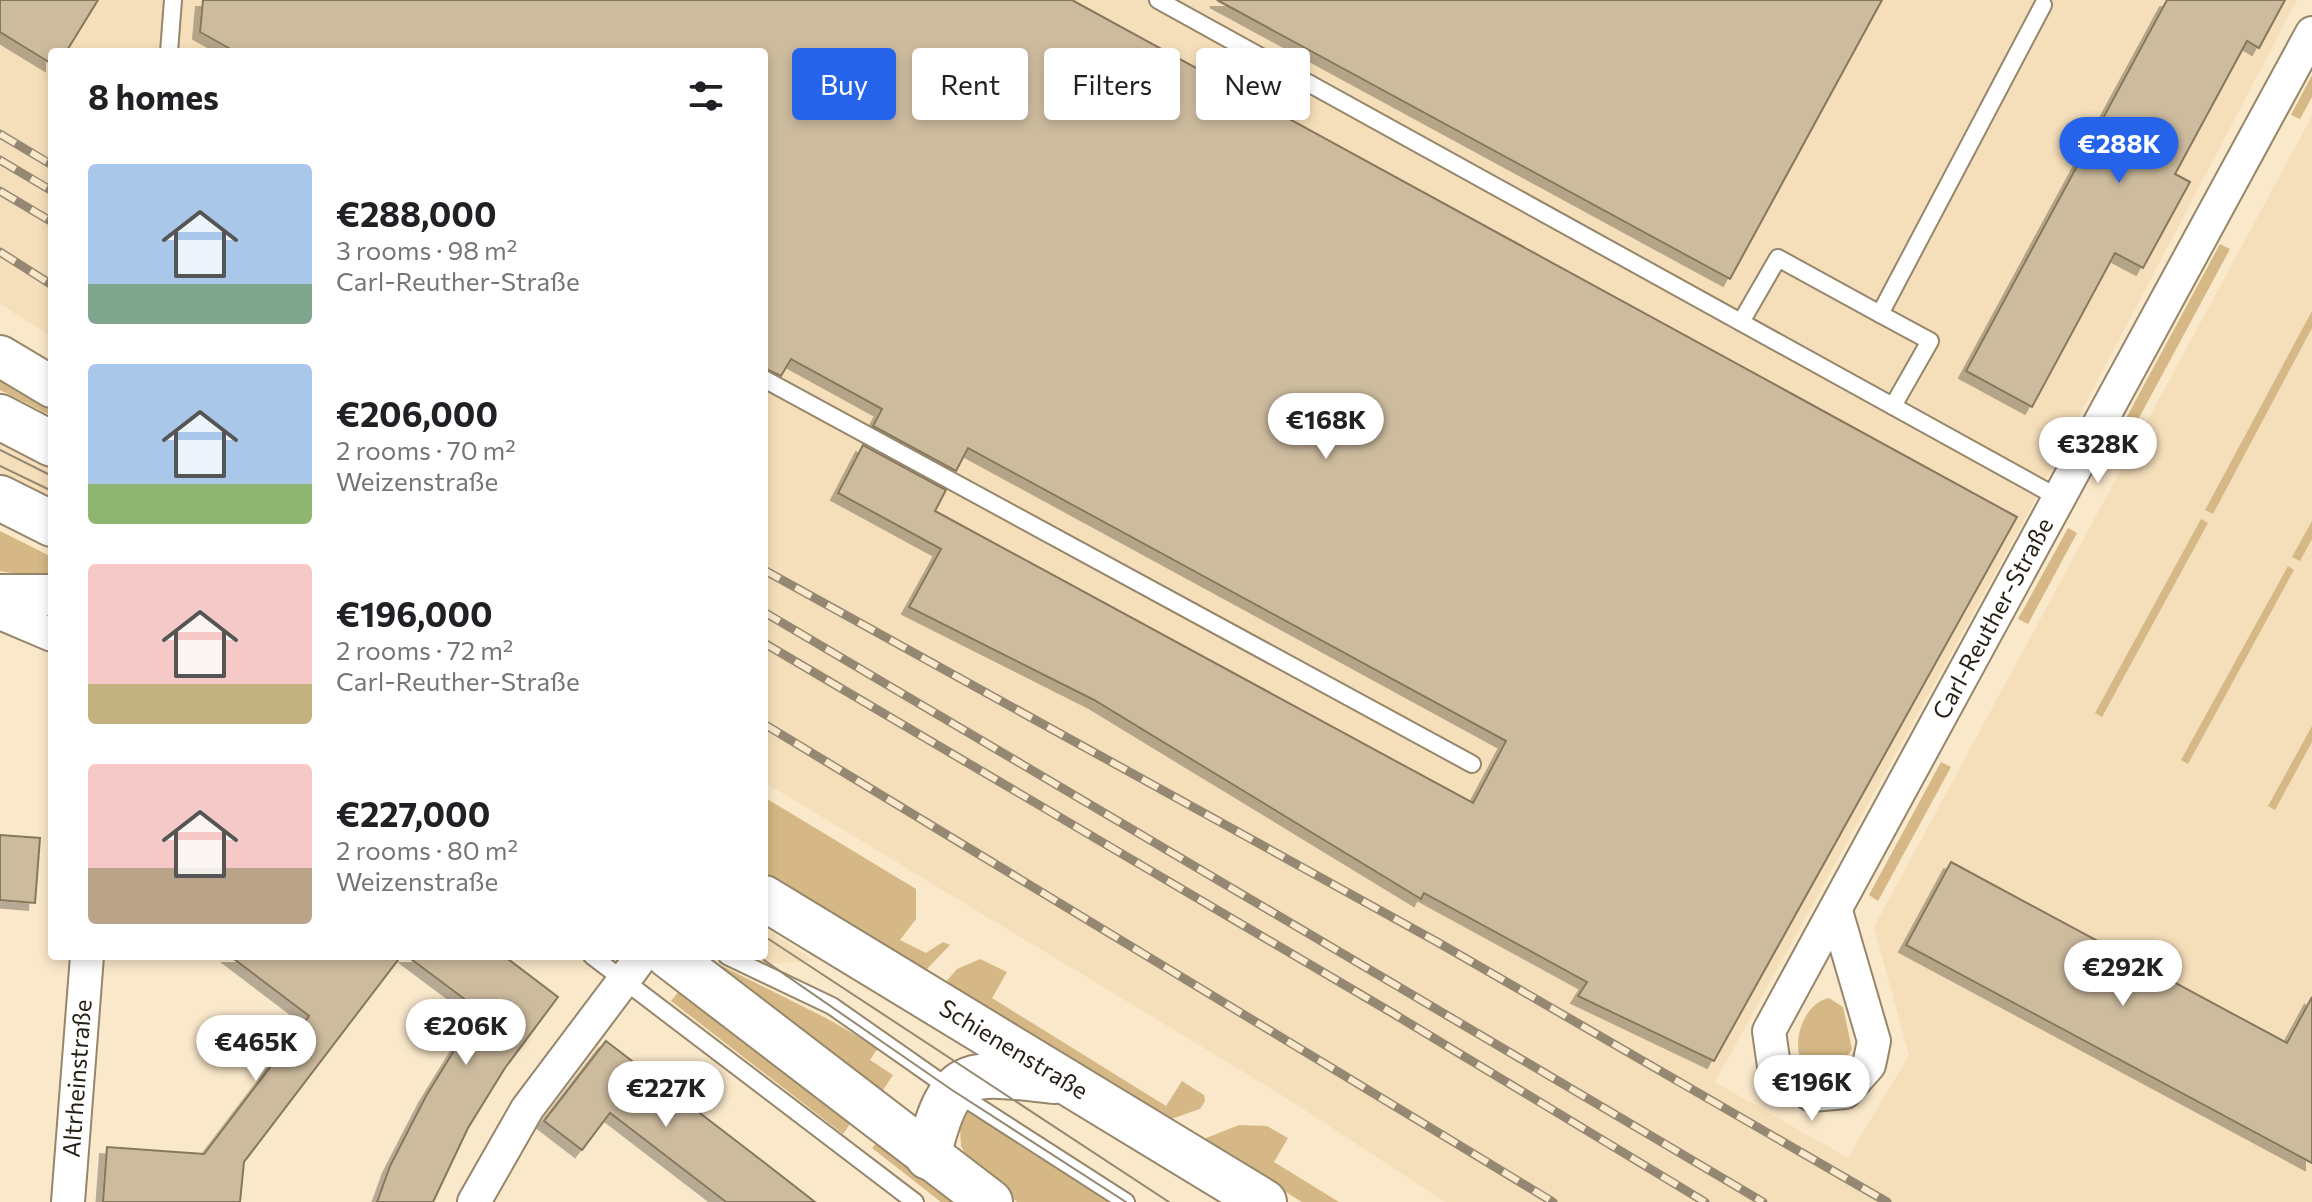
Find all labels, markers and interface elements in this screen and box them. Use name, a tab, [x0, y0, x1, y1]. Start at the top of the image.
chip: Buy	[792, 48, 896, 120]
chip: Rent	[912, 48, 1028, 120]
chip: Filters	[1044, 48, 1180, 120]
chip: New	[1196, 48, 1310, 120]
icon: filters	[684, 74, 728, 118]
text: 8 homes	[88, 75, 219, 117]
pin: €288K	[2063, 117, 2175, 185]
text: €288K	[2077, 127, 2161, 158]
text: €288,000	[336, 192, 496, 234]
icon: home	[152, 196, 248, 292]
text: 3 rooms · 98 m²	[336, 234, 517, 265]
text: Carl-Reuther-Straße	[336, 265, 580, 296]
text: €206,000	[336, 392, 498, 434]
pin: €168K	[1270, 393, 1382, 461]
icon: home	[152, 396, 248, 492]
text: €168K	[1286, 403, 1366, 434]
pin: €328K	[2042, 417, 2154, 485]
text: €328K	[2057, 427, 2139, 458]
text: 2 rooms · 70 m²	[336, 434, 516, 465]
text: Weizenstraße	[336, 465, 498, 496]
street label: Carl-Reuther-Straße	[1925, 512, 2059, 724]
text: €196,000	[336, 592, 493, 634]
icon: home	[152, 596, 248, 692]
text: 2 rooms · 72 m²	[336, 634, 513, 665]
text: Carl-Reuther-Straße	[336, 665, 580, 696]
text: €227,000	[336, 792, 490, 834]
icon: home	[152, 796, 248, 892]
text: 2 rooms · 80 m²	[336, 834, 518, 865]
text: Weizenstraße	[336, 865, 498, 896]
pin: €292K	[2067, 940, 2179, 1008]
text: €292K	[2082, 950, 2164, 981]
street label: Schienenstraße	[935, 992, 1094, 1105]
street label: Altrheinstraße	[56, 998, 97, 1158]
pin: €206K	[410, 999, 522, 1067]
text: €206K	[424, 1009, 508, 1040]
pin: €465K	[200, 1015, 312, 1083]
text: €465K	[214, 1025, 298, 1056]
pin: €196K	[1756, 1055, 1868, 1123]
pin: €227K	[610, 1061, 722, 1129]
text: €196K	[1772, 1065, 1852, 1096]
text: €227K	[626, 1071, 706, 1102]

